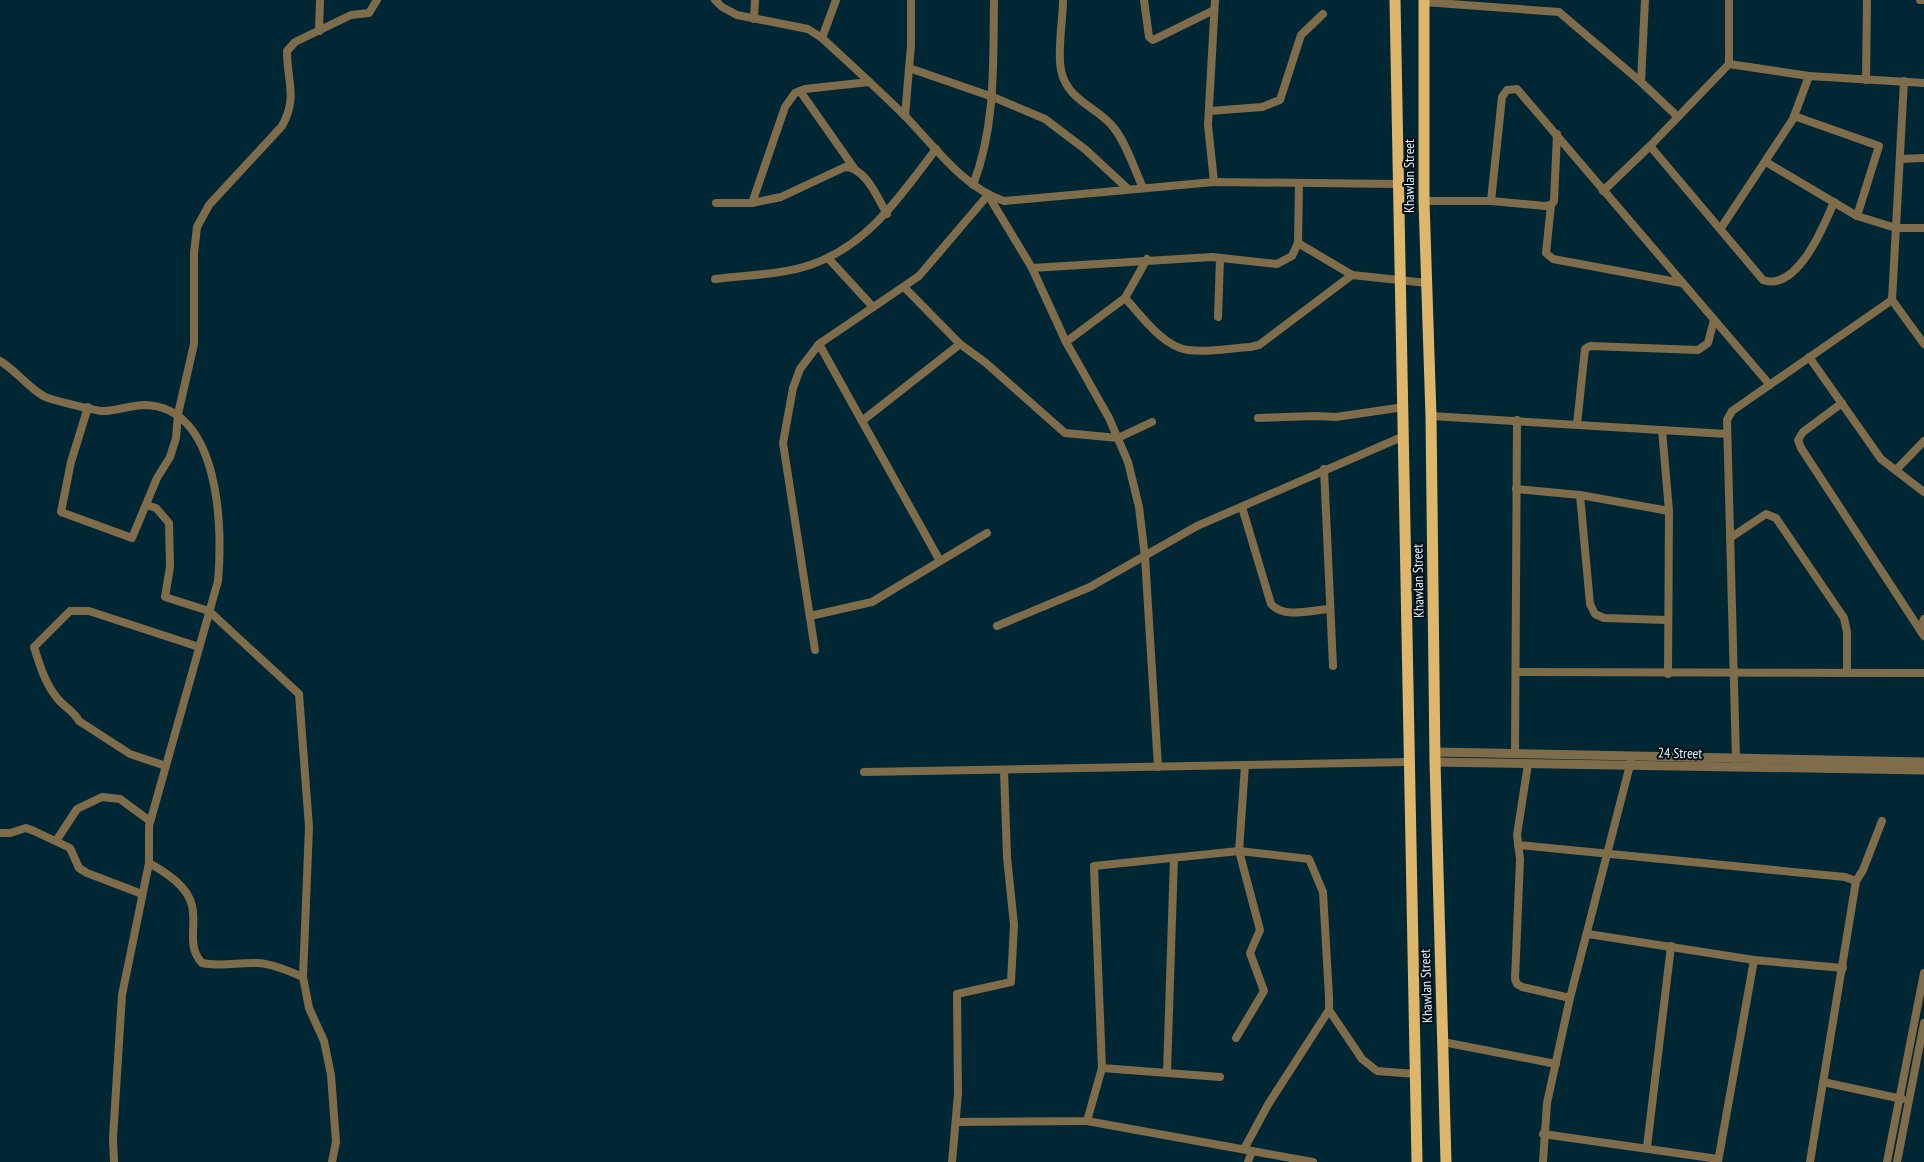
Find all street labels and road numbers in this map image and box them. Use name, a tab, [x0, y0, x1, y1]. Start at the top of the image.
street label: Khawlan Street	[1400, 139, 1418, 213]
street label: Khawlan Street	[1408, 544, 1428, 618]
street label: 24 Street	[1658, 744, 1703, 762]
street label: Khawlan Street	[1416, 949, 1436, 1023]

